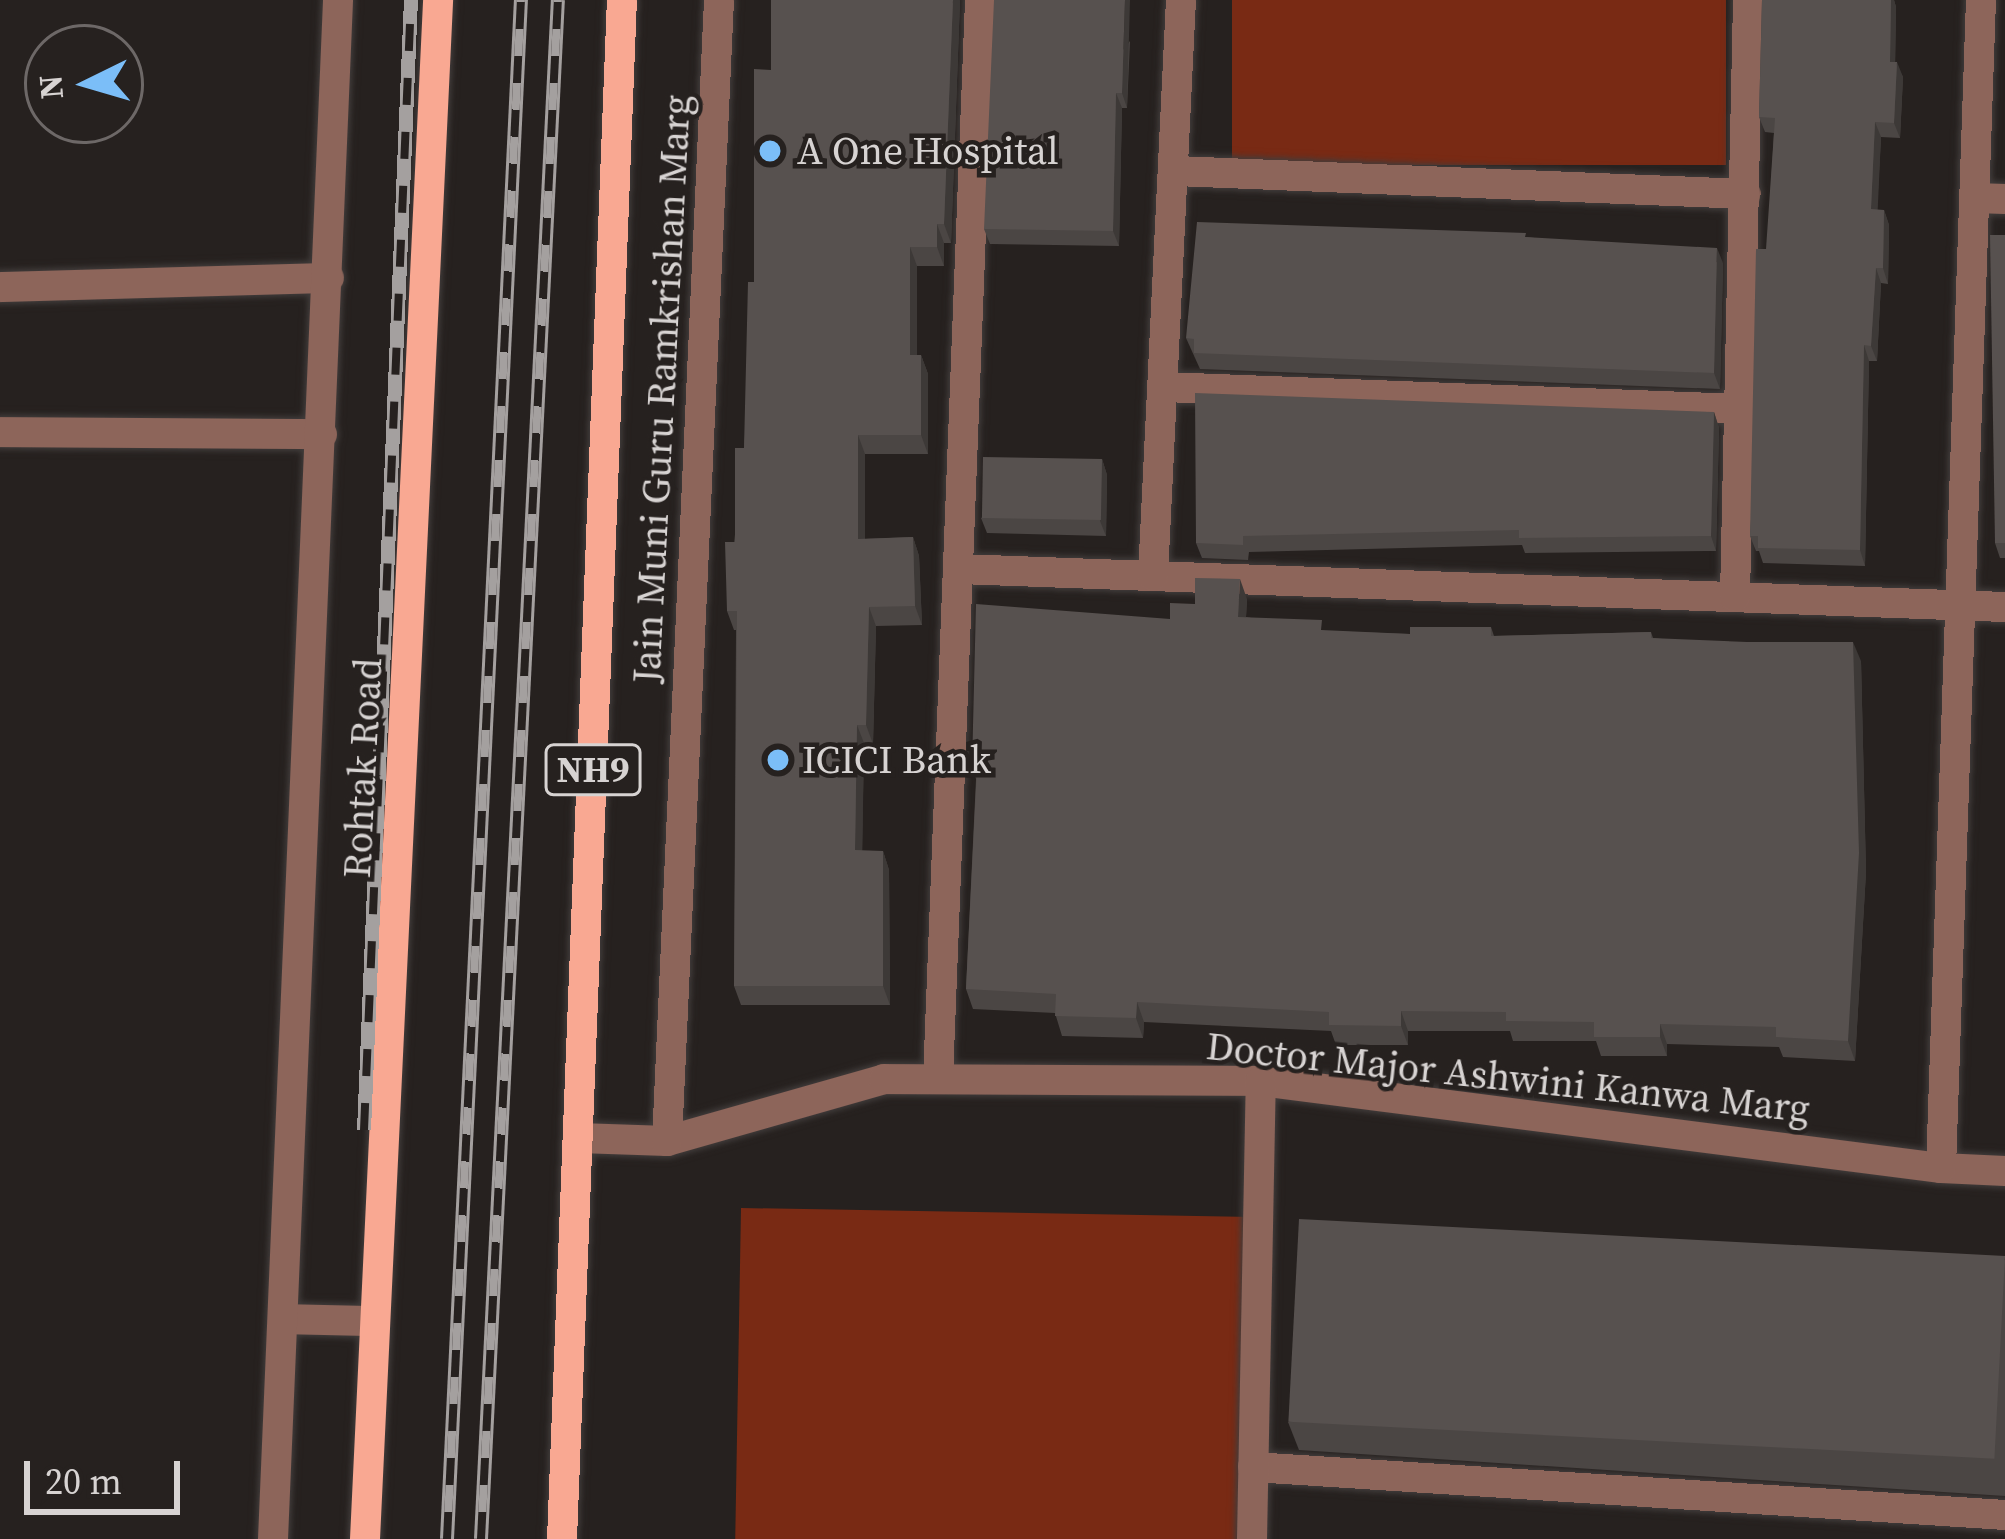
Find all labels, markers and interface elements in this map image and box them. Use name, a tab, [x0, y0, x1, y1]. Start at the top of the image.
north arrow	[24, 24, 144, 144]
text: N	[27, 73, 74, 101]
street label: Jain Muni Guru Ramkrishan Marg	[623, 94, 701, 684]
place label: A One Hospital	[797, 128, 1059, 174]
marker: A One Hospital	[754, 135, 786, 167]
street label: Rohtak Road	[334, 657, 392, 879]
place label: ICICI Bank	[802, 737, 991, 783]
road number: NH9	[542, 740, 644, 800]
marker: ICICI Bank	[765, 747, 791, 773]
street label: Doctor Major Ashwini Kanwa Marg	[1204, 1023, 1812, 1133]
scale bar	[30, 1437, 186, 1511]
text: 20 m	[45, 1457, 122, 1506]

